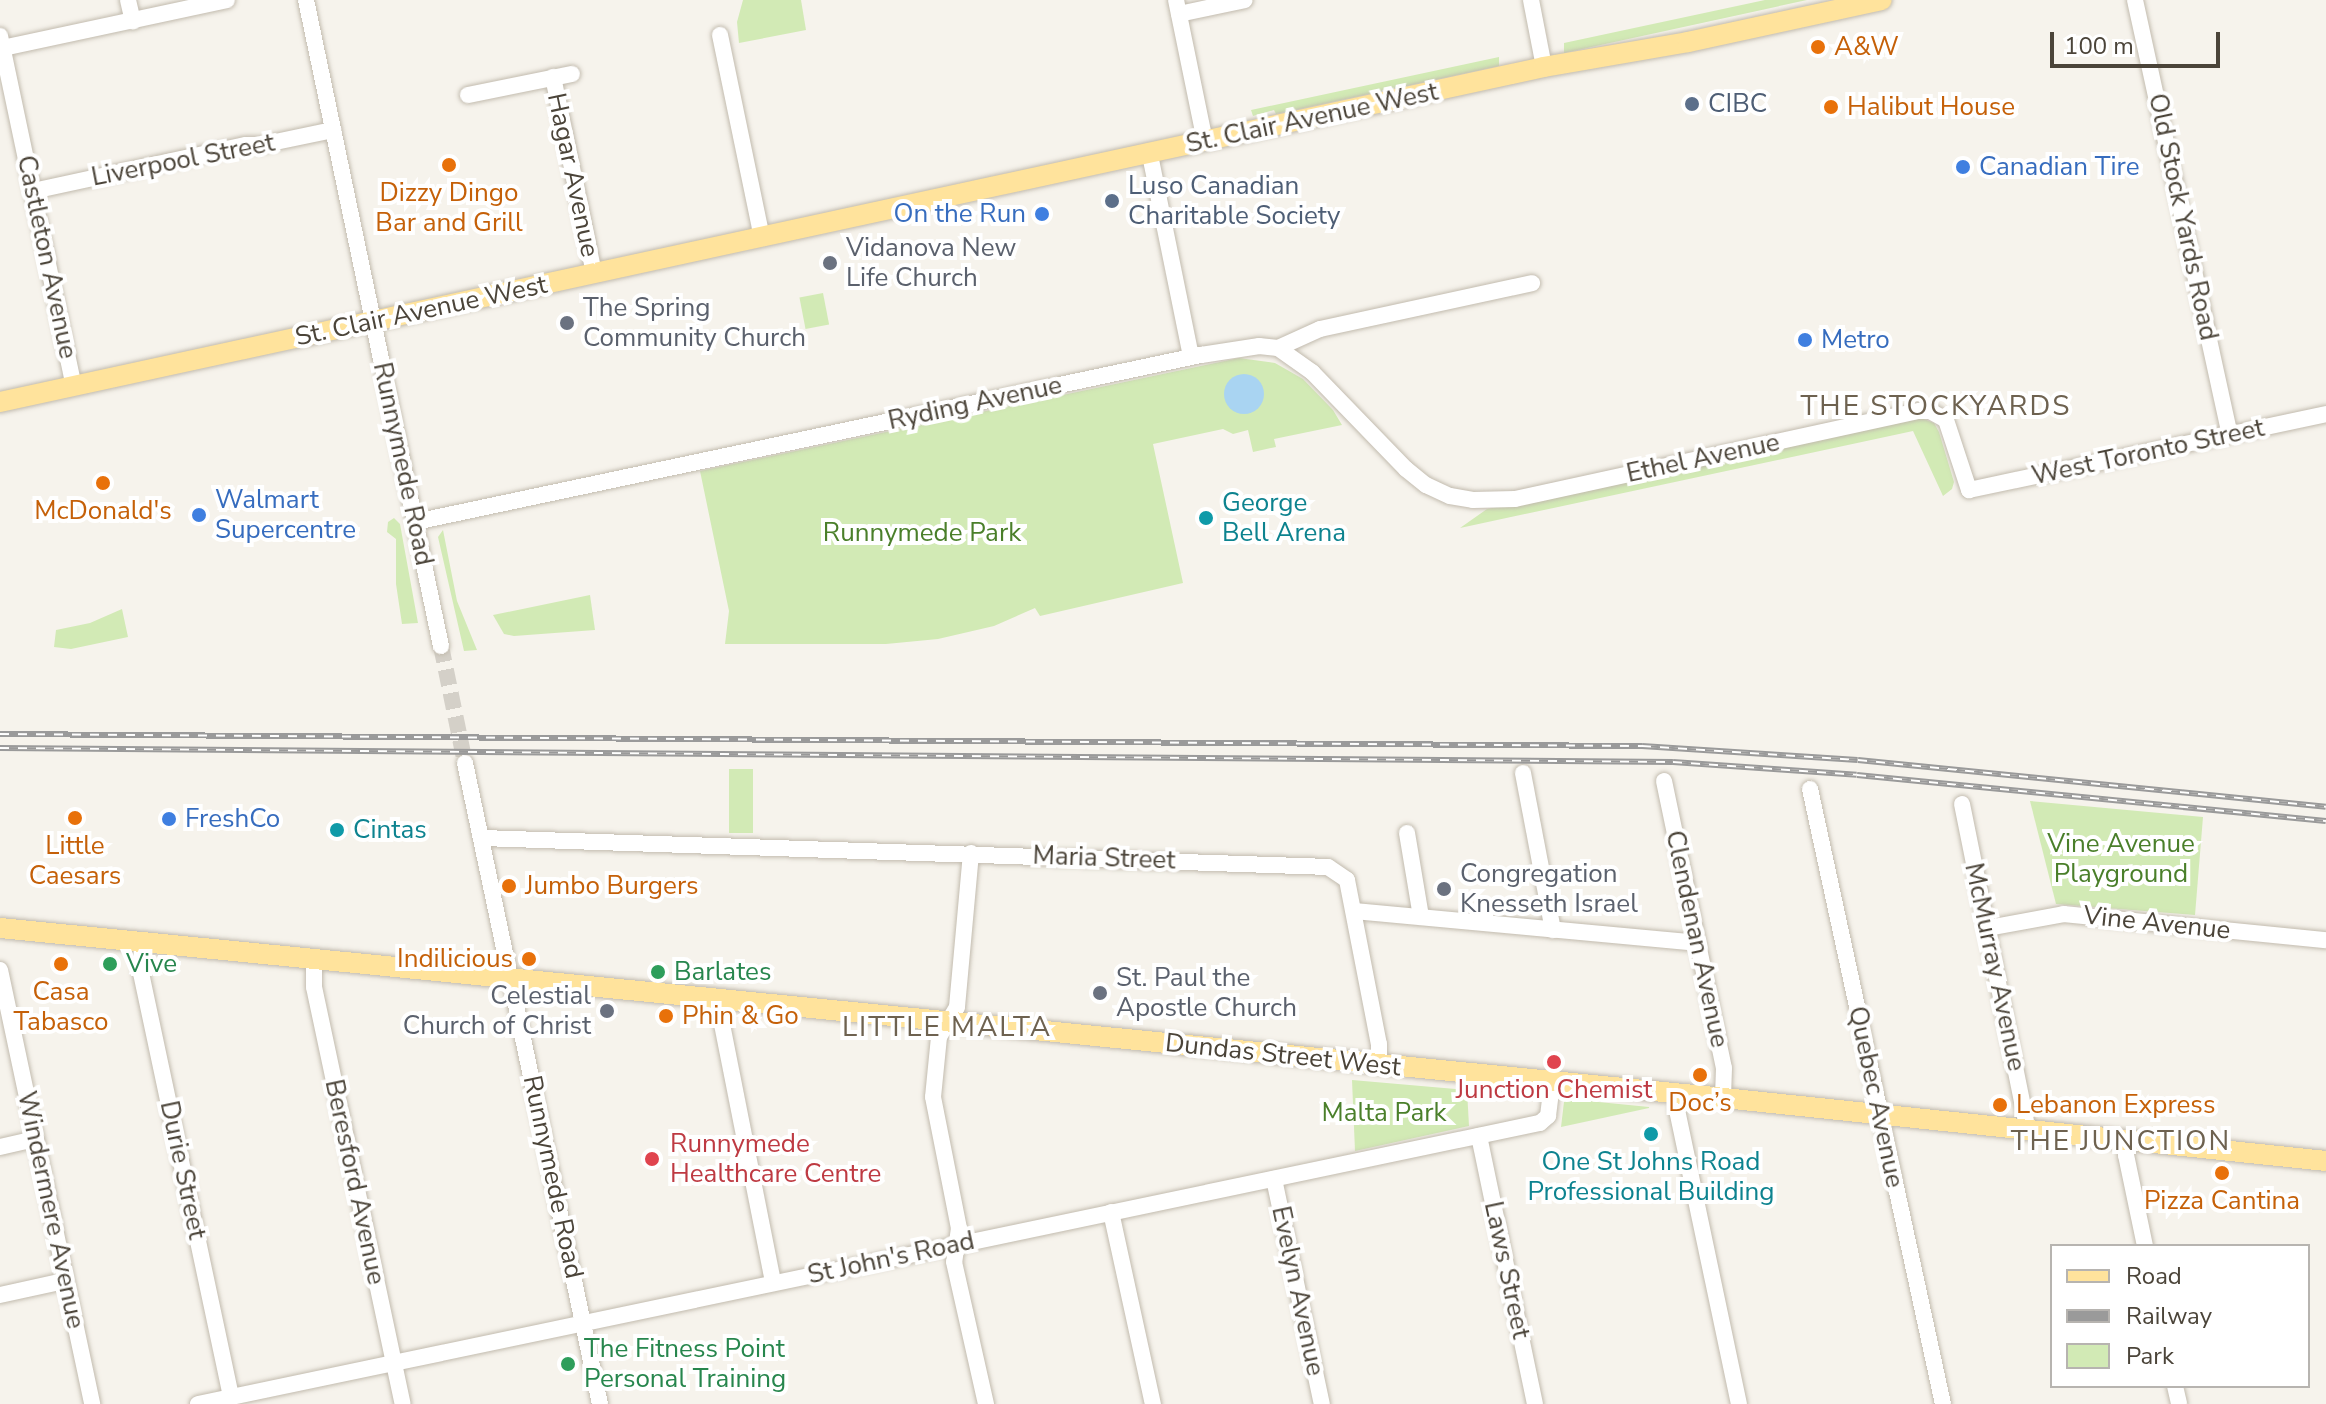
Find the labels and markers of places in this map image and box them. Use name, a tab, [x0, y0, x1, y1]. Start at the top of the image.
place label: A&W	[1834, 31, 1899, 63]
marker: A&W	[1809, 38, 1827, 56]
place label: CIBC	[1708, 88, 1767, 120]
place label: Halibut House	[1847, 91, 2015, 123]
marker: CIBC	[1683, 95, 1701, 113]
marker: Halibut House	[1822, 98, 1840, 116]
place label: Canadian Tire	[1979, 151, 2139, 183]
marker: Dizzy Dingo Bar and Grill	[440, 156, 458, 174]
marker: Canadian Tire	[1954, 158, 1972, 176]
place label: Luso Canadian Charitable Society	[1128, 170, 1340, 232]
place label: Dizzy Dingo Bar and Grill	[375, 177, 523, 238]
marker: Luso Canadian Charitable Society	[1103, 192, 1121, 210]
place label: On the Run	[893, 198, 1026, 230]
marker: On the Run	[1033, 205, 1051, 223]
place label: Vidanova New Life Church	[846, 232, 1016, 294]
marker: Vidanova New Life Church	[821, 254, 839, 272]
place label: The Spring Community Church	[583, 292, 806, 354]
marker: The Spring Community Church	[558, 314, 576, 332]
place label: Metro	[1821, 324, 1890, 356]
marker: Metro	[1796, 331, 1814, 349]
marker: McDonald's	[94, 474, 112, 492]
place label: Walmart Supercentre	[215, 484, 356, 546]
place label: George Bell Arena	[1222, 487, 1346, 548]
place label: McDonald's	[34, 495, 172, 527]
marker: Walmart Supercentre	[190, 506, 208, 524]
marker: George Bell Arena	[1197, 509, 1215, 527]
place label: FreshCo	[185, 803, 280, 835]
marker: Little Caesars	[66, 809, 84, 827]
marker: FreshCo	[160, 810, 178, 828]
place label: Cintas	[353, 814, 427, 846]
marker: Cintas	[328, 821, 346, 839]
place label: Little Caesars	[29, 830, 121, 892]
place label: Congregation Knesseth Israel	[1460, 858, 1638, 920]
place label: Jumbo Burgers	[525, 870, 699, 902]
marker: Jumbo Burgers	[500, 877, 518, 895]
marker: Congregation Knesseth Israel	[1435, 880, 1453, 898]
place label: Indilicious	[397, 943, 513, 975]
place label: Vive	[126, 948, 177, 980]
marker: Indilicious	[520, 950, 538, 968]
marker: Casa Tabasco	[52, 955, 70, 973]
marker: Vive	[101, 955, 119, 973]
place label: Barlates	[674, 956, 771, 988]
place label: St. Paul the Apostle Church	[1116, 962, 1297, 1024]
marker: Barlates	[649, 963, 667, 981]
place label: Casa Tabasco	[13, 976, 109, 1038]
place label: Celestial Church of Christ	[403, 980, 591, 1042]
marker: St. Paul the Apostle Church	[1091, 984, 1109, 1002]
place label: Phin & Go	[682, 1000, 799, 1032]
marker: Celestial Church of Christ	[598, 1002, 616, 1020]
marker: Phin & Go	[657, 1007, 675, 1025]
marker: Junction Chemist	[1545, 1053, 1563, 1071]
marker: Doc’s	[1691, 1066, 1709, 1084]
place label: Junction Chemist	[1456, 1074, 1652, 1106]
place label: Doc’s	[1668, 1087, 1732, 1119]
place label: Lebanon Express	[2016, 1089, 2215, 1121]
marker: Lebanon Express	[1991, 1096, 2009, 1114]
marker: One St Johns Road Professional Building	[1642, 1125, 1660, 1143]
place label: Runnymede Healthcare Centre	[670, 1128, 881, 1190]
place label: One St Johns Road Professional Building	[1527, 1146, 1775, 1208]
marker: Runnymede Healthcare Centre	[641, 1148, 663, 1170]
marker: Pizza Cantina	[2213, 1164, 2231, 1182]
place label: Pizza Cantina	[2144, 1185, 2300, 1217]
place label: The Fitness Point Personal Training	[584, 1333, 786, 1394]
marker: The Fitness Point Personal Training	[559, 1355, 577, 1373]

